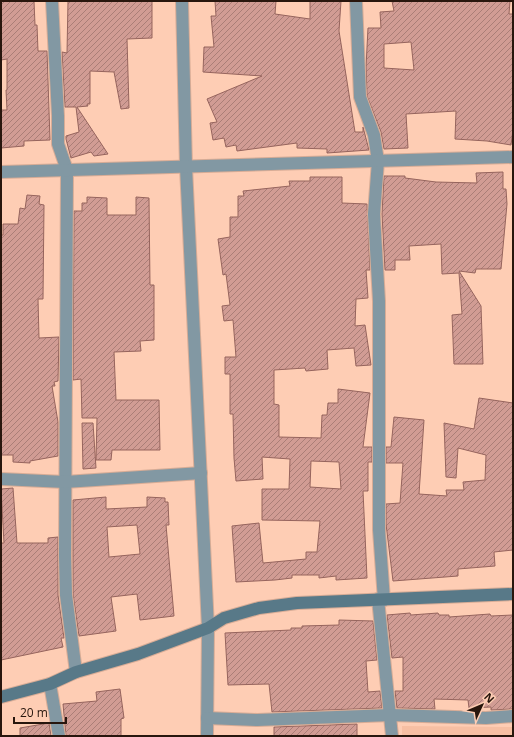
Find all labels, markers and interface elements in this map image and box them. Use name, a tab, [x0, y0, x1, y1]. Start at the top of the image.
north arrow	[462, 685, 502, 725]
text: N	[481, 689, 498, 706]
scale bar	[14, 699, 66, 725]
text: 20 m	[20, 704, 48, 721]

